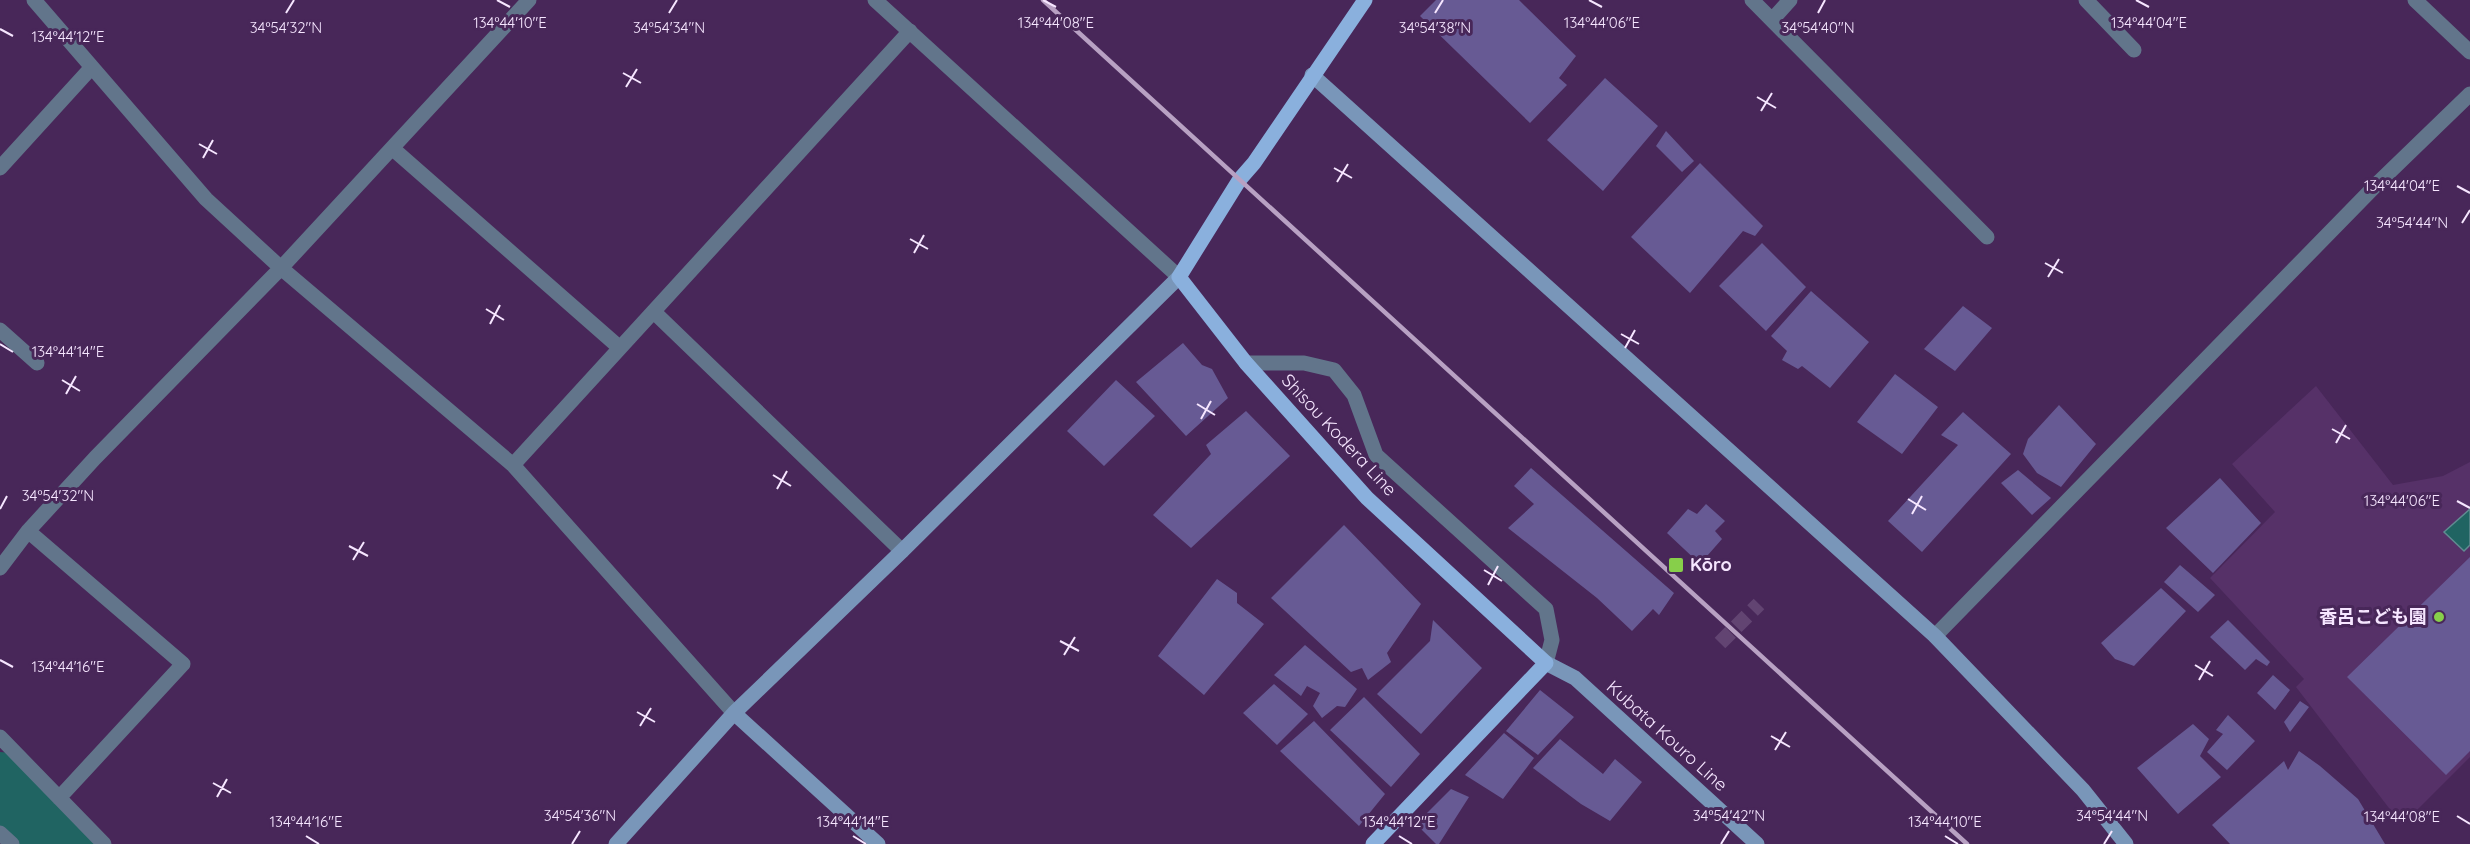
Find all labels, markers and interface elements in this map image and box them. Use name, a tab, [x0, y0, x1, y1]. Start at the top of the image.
text: 134°44'10"E	[473, 13, 547, 32]
text: 134°44'08"E	[1018, 13, 1094, 32]
text: 134°44'06"E	[1564, 13, 1640, 32]
text: 134°44'04"E	[2111, 13, 2187, 32]
text: 34°54'32"N	[250, 18, 322, 37]
text: 34°54'34"N	[633, 18, 705, 37]
text: 34°54'38"N	[1399, 18, 1471, 37]
text: 34°54'40"N	[1781, 18, 1855, 37]
text: 134°44'12"E	[31, 27, 105, 46]
text: 134°44'04"E	[2364, 176, 2440, 195]
text: 34°54'44"N	[2376, 213, 2448, 232]
text: 134°44'14"E	[32, 342, 104, 361]
street label: Shisou Kodera Line	[1277, 369, 1402, 501]
text: 34°54'32"N	[22, 486, 94, 505]
text: 134°44'06"E	[2364, 491, 2440, 510]
place label: Kōro	[1690, 553, 1732, 576]
marker: Kōro	[1667, 556, 1685, 574]
place label: 香呂こども園	[2319, 605, 2427, 628]
marker: 香呂こども園	[2432, 610, 2446, 624]
text: 134°44'16"E	[32, 657, 104, 676]
street label: Kubata Kouro Line	[1602, 675, 1733, 796]
text: 34°54'36"N	[544, 806, 616, 825]
text: 34°54'42"N	[1693, 806, 1765, 825]
text: 34°54'44"N	[2076, 806, 2148, 825]
text: 134°44'08"E	[2364, 807, 2440, 826]
text: 134°44'16"E	[270, 812, 342, 831]
text: 134°44'14"E	[817, 812, 889, 831]
text: 134°44'12"E	[1362, 812, 1436, 831]
text: 134°44'10"E	[1908, 812, 1982, 831]

